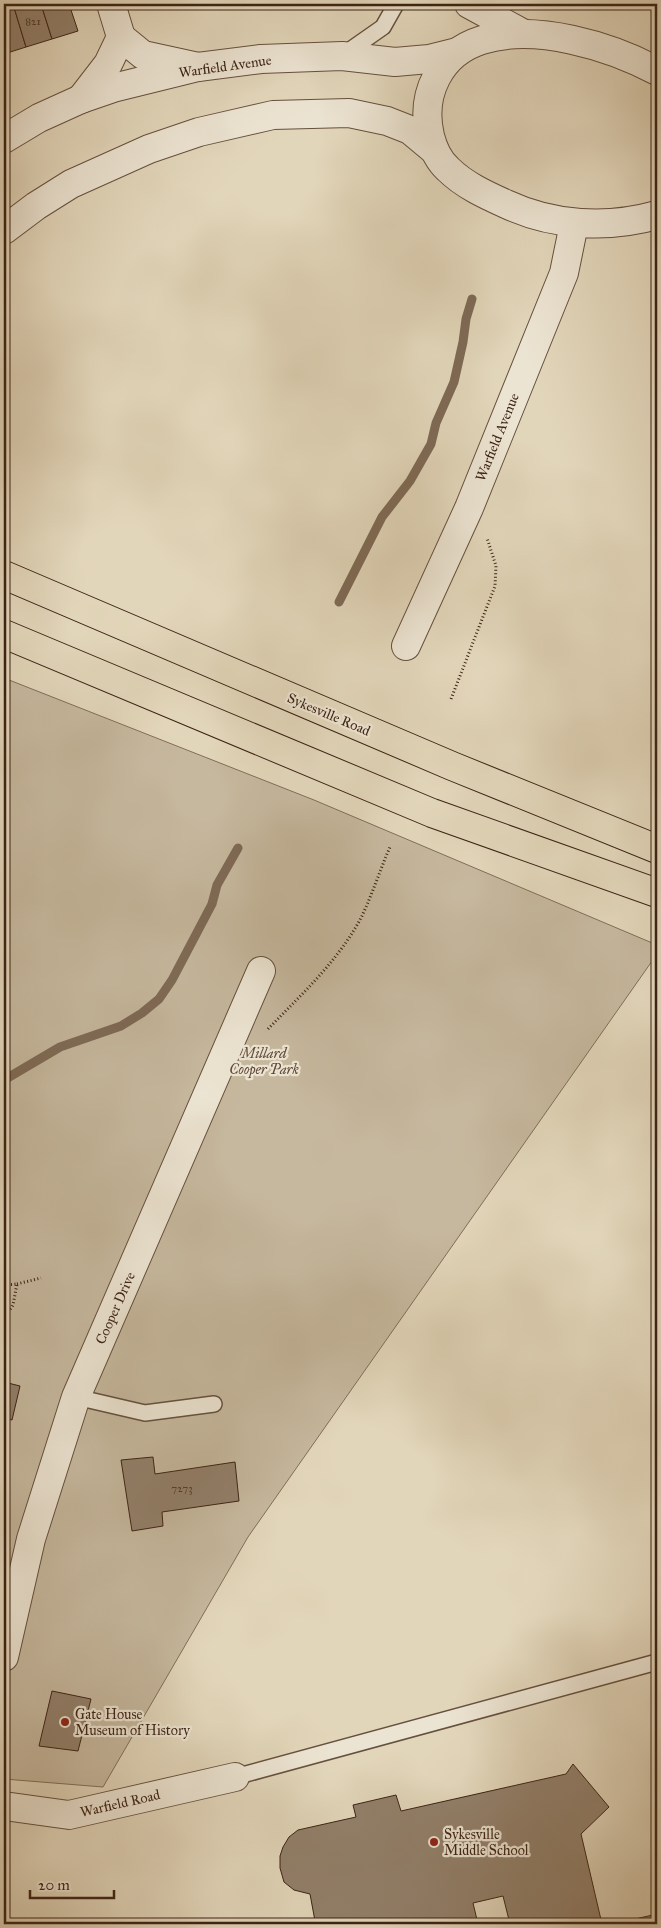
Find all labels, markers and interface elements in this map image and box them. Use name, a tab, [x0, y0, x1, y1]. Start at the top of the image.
house number: 821	[25, 15, 41, 28]
street label: Warfield Avenue	[178, 52, 273, 81]
street label: Warfield Avenue	[472, 390, 523, 484]
street label: Sykesville Road	[285, 689, 373, 740]
park label: Millard Cooper Park	[229, 1045, 299, 1079]
street label: Cooper Drive	[92, 1269, 139, 1347]
house number: 7273	[171, 1482, 193, 1495]
place label: Gate House Museum of History	[75, 1706, 190, 1739]
marker: Gate House Museum of History	[59, 1716, 71, 1728]
street label: Warfield Road	[79, 1786, 162, 1821]
place label: Sykesville Middle School	[444, 1826, 529, 1859]
marker: Sykesville Middle School	[428, 1836, 440, 1848]
scale bar	[30, 1868, 114, 1900]
text: 20 m	[38, 1876, 70, 1894]

